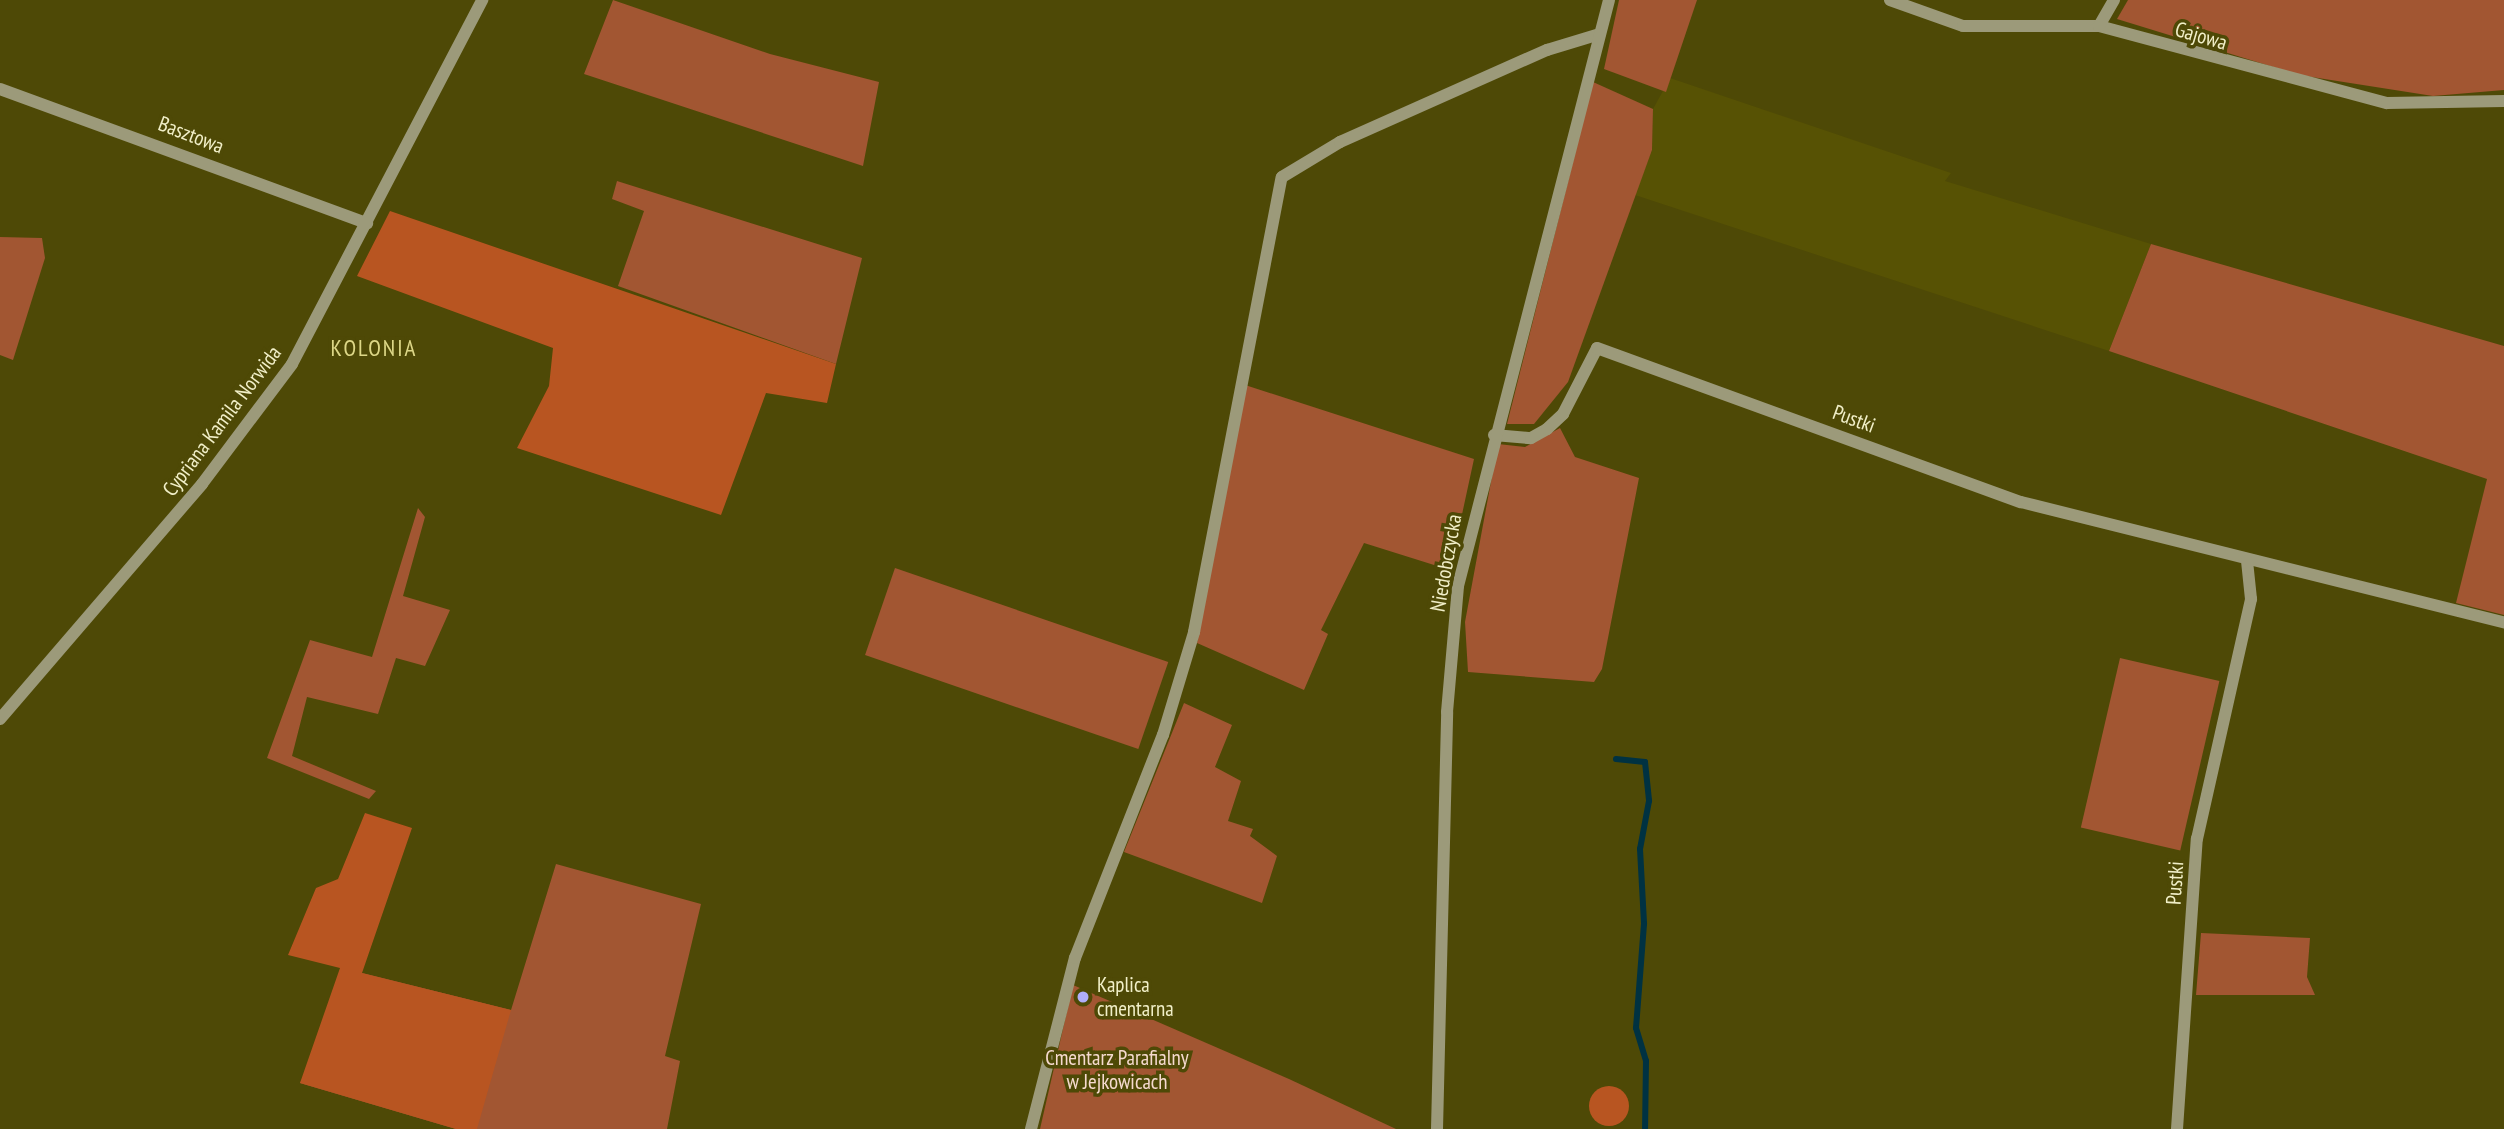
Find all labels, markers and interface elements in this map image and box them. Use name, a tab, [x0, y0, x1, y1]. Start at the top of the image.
street label: Gajowa	[2172, 17, 2230, 55]
street label: Basztowa	[155, 111, 227, 159]
district label: KOLONIA	[331, 334, 417, 362]
street label: Cypriana Kamila Norwida	[157, 341, 287, 501]
street label: Pustki	[1829, 400, 1879, 438]
street label: Niedobczycka	[1425, 512, 1467, 614]
street label: Pustki	[2161, 860, 2189, 906]
place label: Kaplica cmentarna	[1097, 972, 1174, 1022]
marker: Kaplica cmentarna	[1075, 989, 1091, 1005]
park label: Cmentarz Parafialny w Jejkowicach	[1045, 1045, 1189, 1095]

